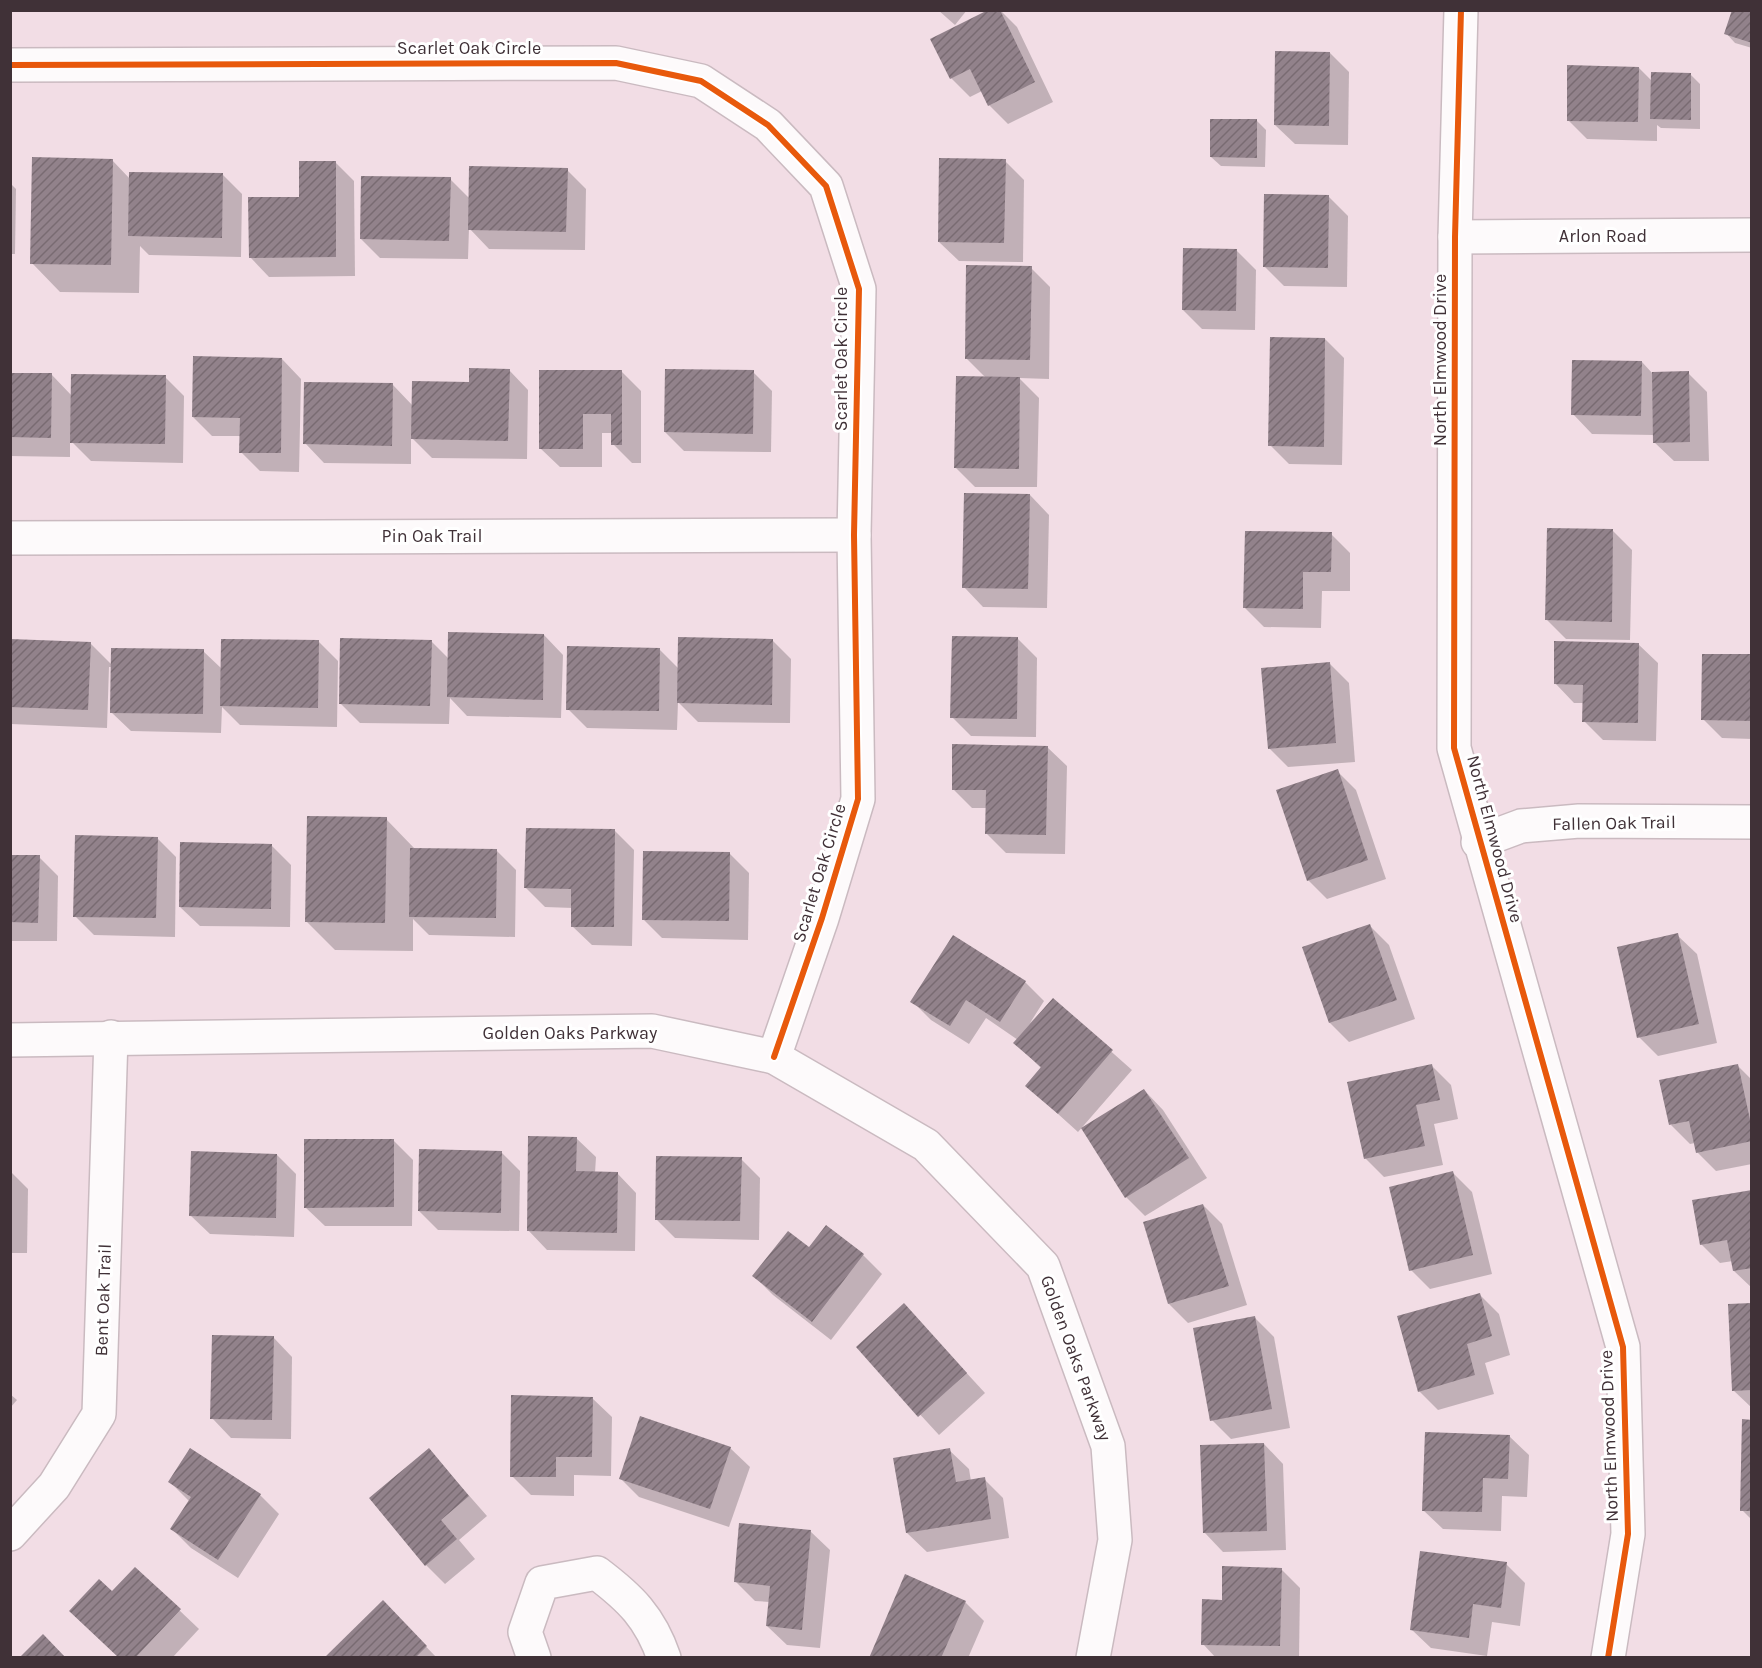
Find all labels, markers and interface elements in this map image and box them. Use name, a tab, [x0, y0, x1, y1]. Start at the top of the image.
street label: Scarlet Oak Circle	[397, 37, 541, 59]
street label: Arlon Road	[1559, 225, 1647, 247]
street label: North Elmwood Drive	[1429, 274, 1451, 446]
street label: Scarlet Oak Circle	[830, 287, 852, 431]
street label: Pin Oak Trail	[382, 525, 482, 547]
street label: North Elmwood Drive	[1462, 753, 1528, 925]
street label: Scarlet Oak Circle	[787, 801, 851, 945]
street label: Fallen Oak Trail	[1552, 811, 1676, 835]
street label: Golden Oaks Parkway	[483, 1022, 658, 1044]
street label: Bent Oak Trail	[90, 1243, 116, 1357]
street label: Golden Oaks Parkway	[1036, 1272, 1116, 1444]
street label: North Elmwood Drive	[1595, 1350, 1623, 1522]

